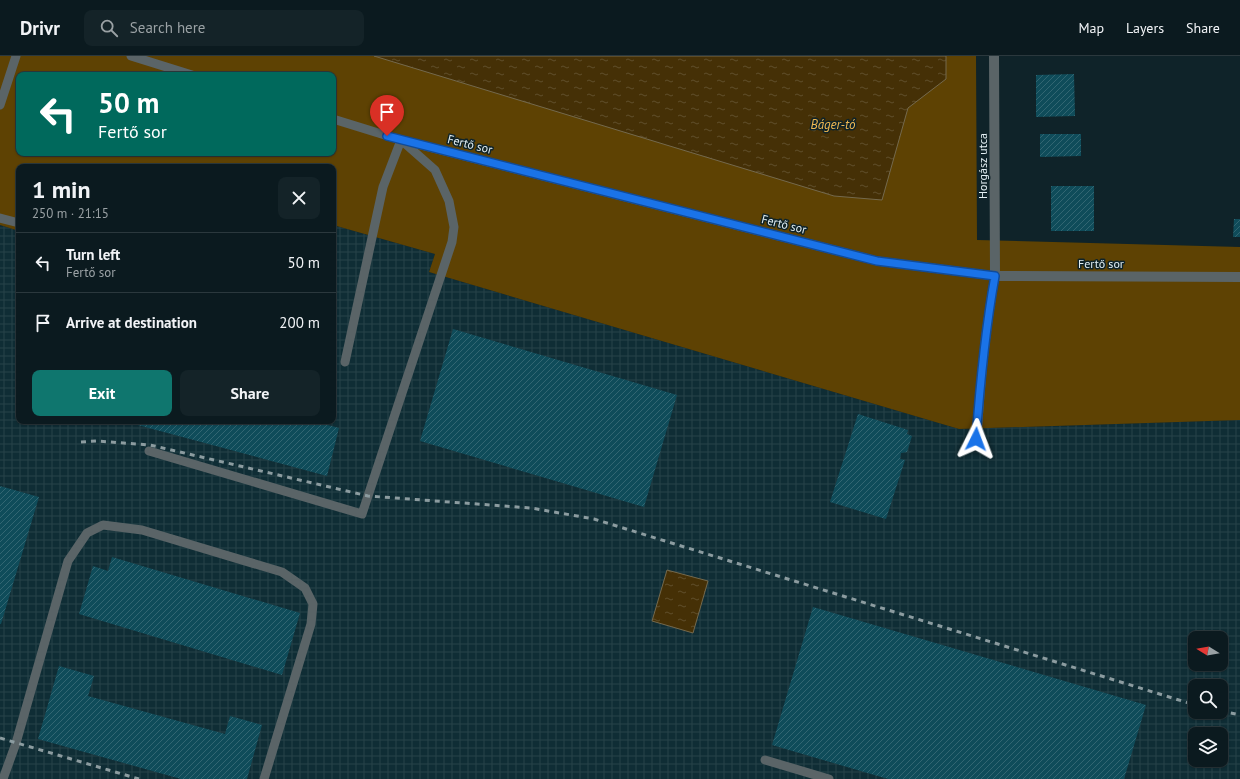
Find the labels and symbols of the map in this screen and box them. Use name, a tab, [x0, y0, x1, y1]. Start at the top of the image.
pin	[370, 95, 404, 136]
water label: Báger-tó	[810, 116, 856, 133]
street label: Fertő sor	[446, 131, 494, 157]
street label: Horgász utca	[975, 133, 990, 199]
street label: Fertő sor	[760, 211, 808, 237]
street label: Fertő sor	[1078, 256, 1124, 271]
position arrow	[955, 418, 997, 460]
north arrow	[1188, 631, 1228, 671]

